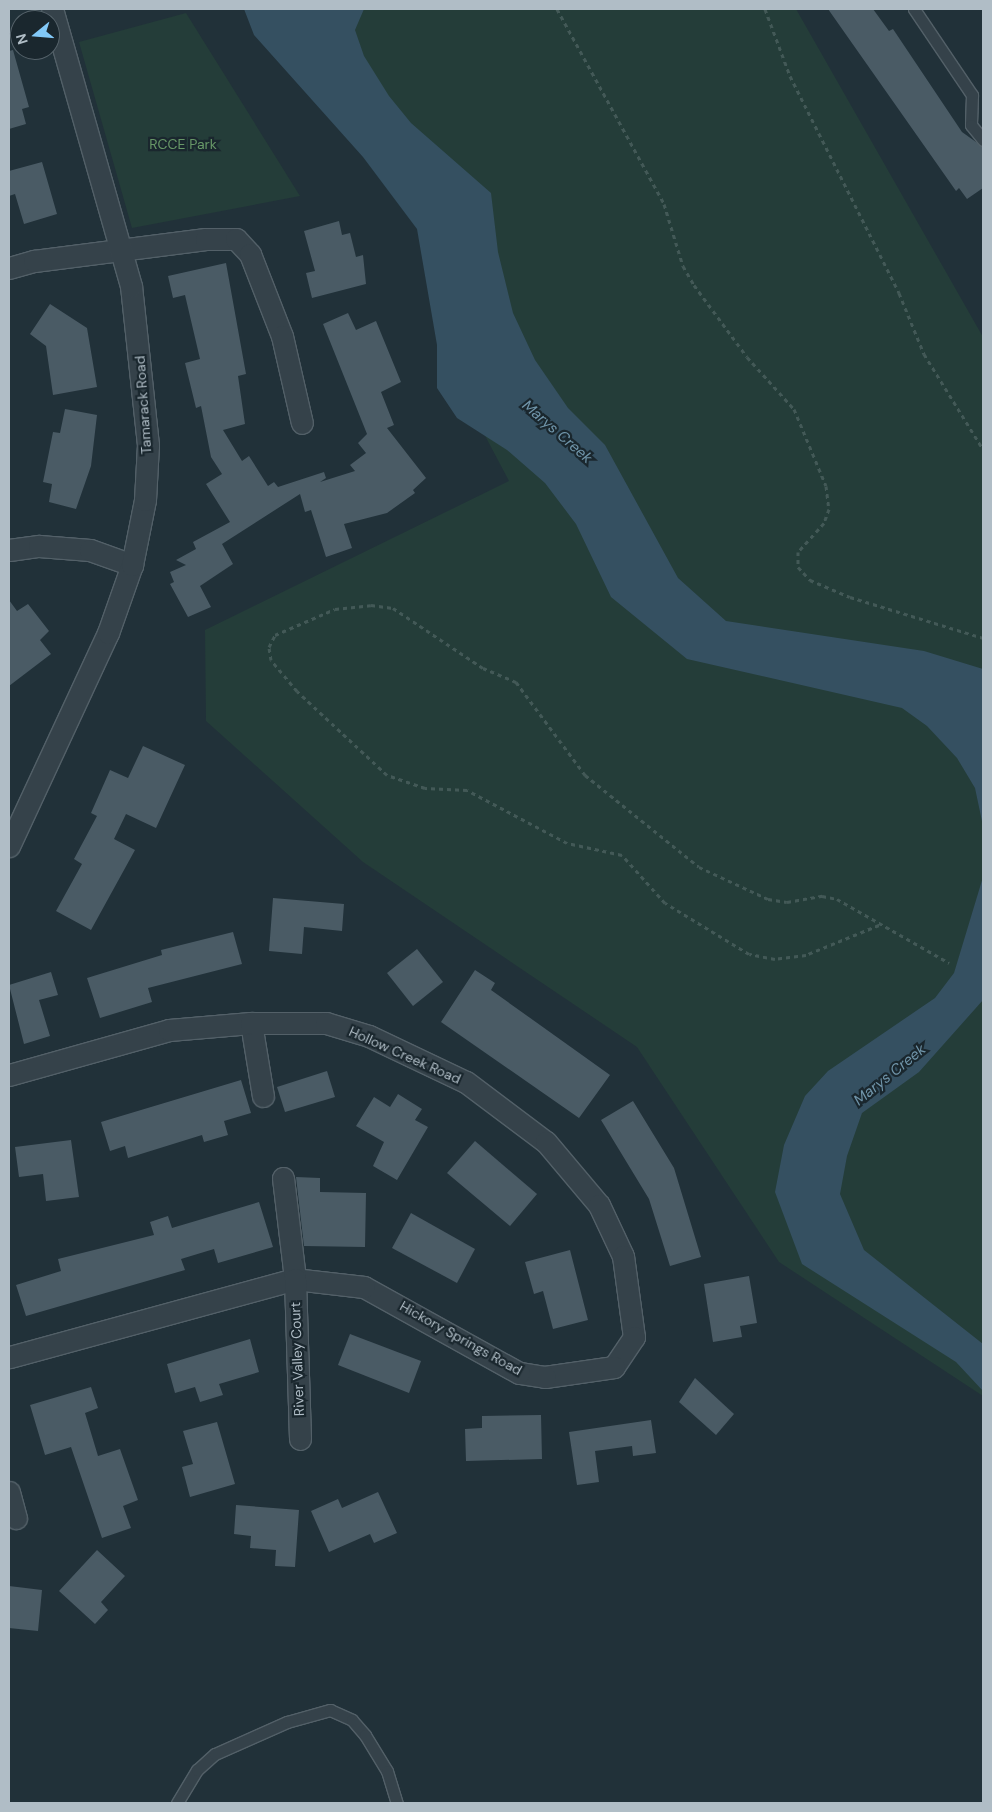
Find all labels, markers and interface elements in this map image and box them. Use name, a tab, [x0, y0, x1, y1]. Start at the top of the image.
north arrow	[10, 10, 60, 60]
text: N	[12, 32, 32, 47]
park label: RCCE Park	[149, 136, 217, 152]
street label: Tamarack Road	[131, 355, 155, 455]
water label: Marys Creek	[518, 397, 596, 467]
street label: Hollow Creek Road	[346, 1023, 464, 1087]
water label: Marys Creek	[850, 1041, 930, 1109]
street label: Hickory Springs Road	[397, 1297, 525, 1379]
street label: River Valley Court	[287, 1302, 307, 1416]

